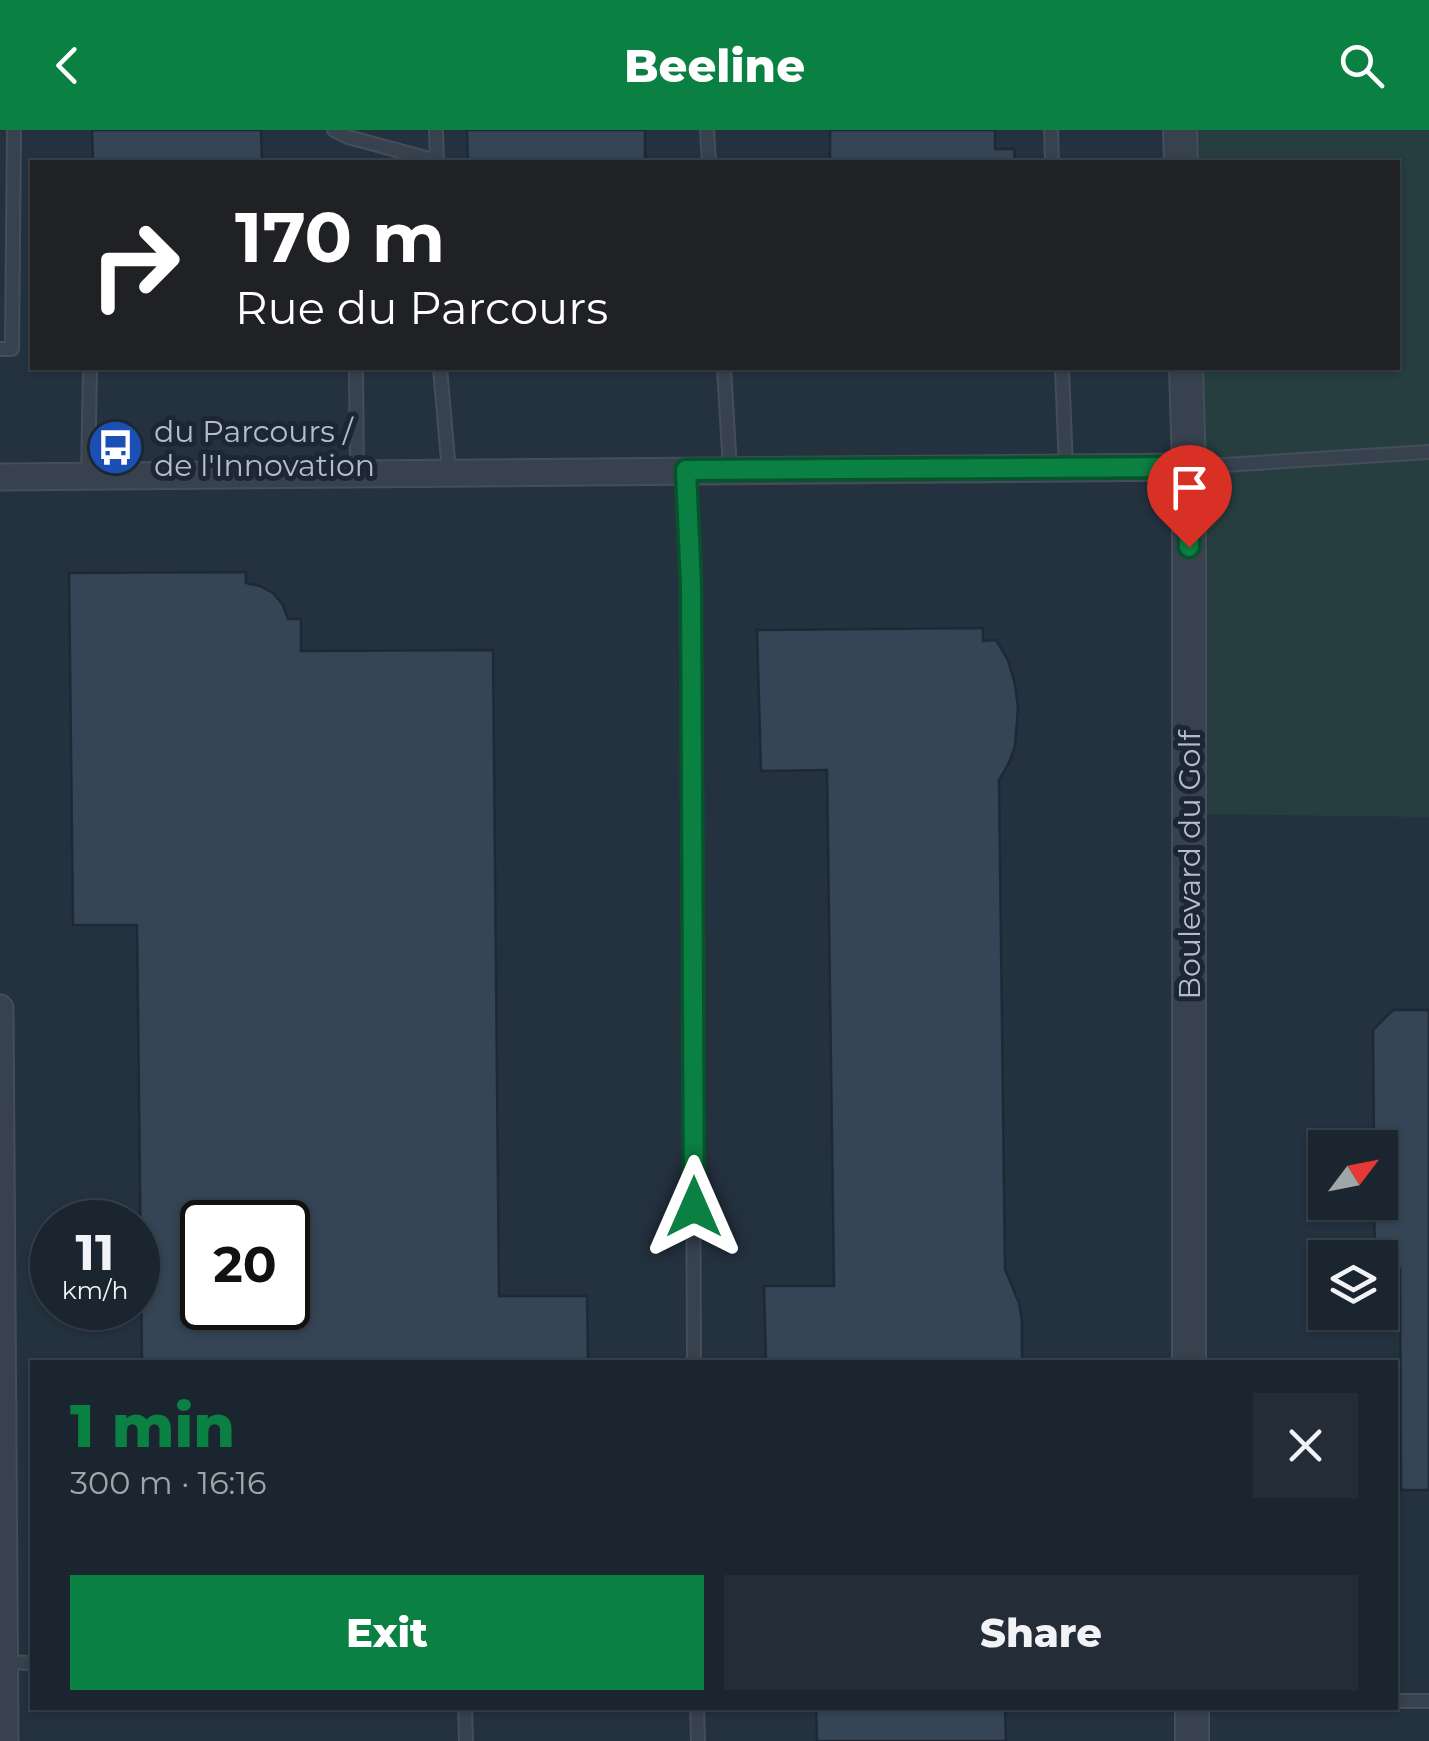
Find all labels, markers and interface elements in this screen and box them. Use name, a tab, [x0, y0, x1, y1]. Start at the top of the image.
icon: back	[40, 38, 95, 93]
text: Beeline	[624, 38, 805, 93]
icon: search	[1334, 38, 1389, 93]
text: 170 m	[235, 194, 445, 280]
icon: right	[70, 200, 200, 330]
text: Rue du Parcours	[235, 280, 608, 335]
place label: du Parcours / de l'Innovation	[154, 413, 375, 484]
bus stop icon: du Parcours / de l'Innovation	[85, 418, 145, 478]
pin	[1147, 445, 1232, 548]
icon: arrive	[1162, 460, 1217, 515]
street label: Boulevard du Golf	[1171, 729, 1208, 1000]
north arrow	[1308, 1130, 1398, 1220]
map controls	[1308, 1130, 1398, 1330]
position arrow	[642, 1155, 746, 1259]
speed limit sign: 20	[180, 1200, 310, 1330]
text: 11	[75, 1222, 115, 1283]
button: layers	[1308, 1240, 1398, 1330]
text: km/h	[62, 1275, 128, 1305]
text: 1 min	[70, 1389, 235, 1462]
button: close	[1253, 1393, 1358, 1498]
text: 300 m · 16:16	[70, 1463, 266, 1502]
button: Exit	[70, 1575, 704, 1690]
button: Share	[724, 1575, 1358, 1690]

